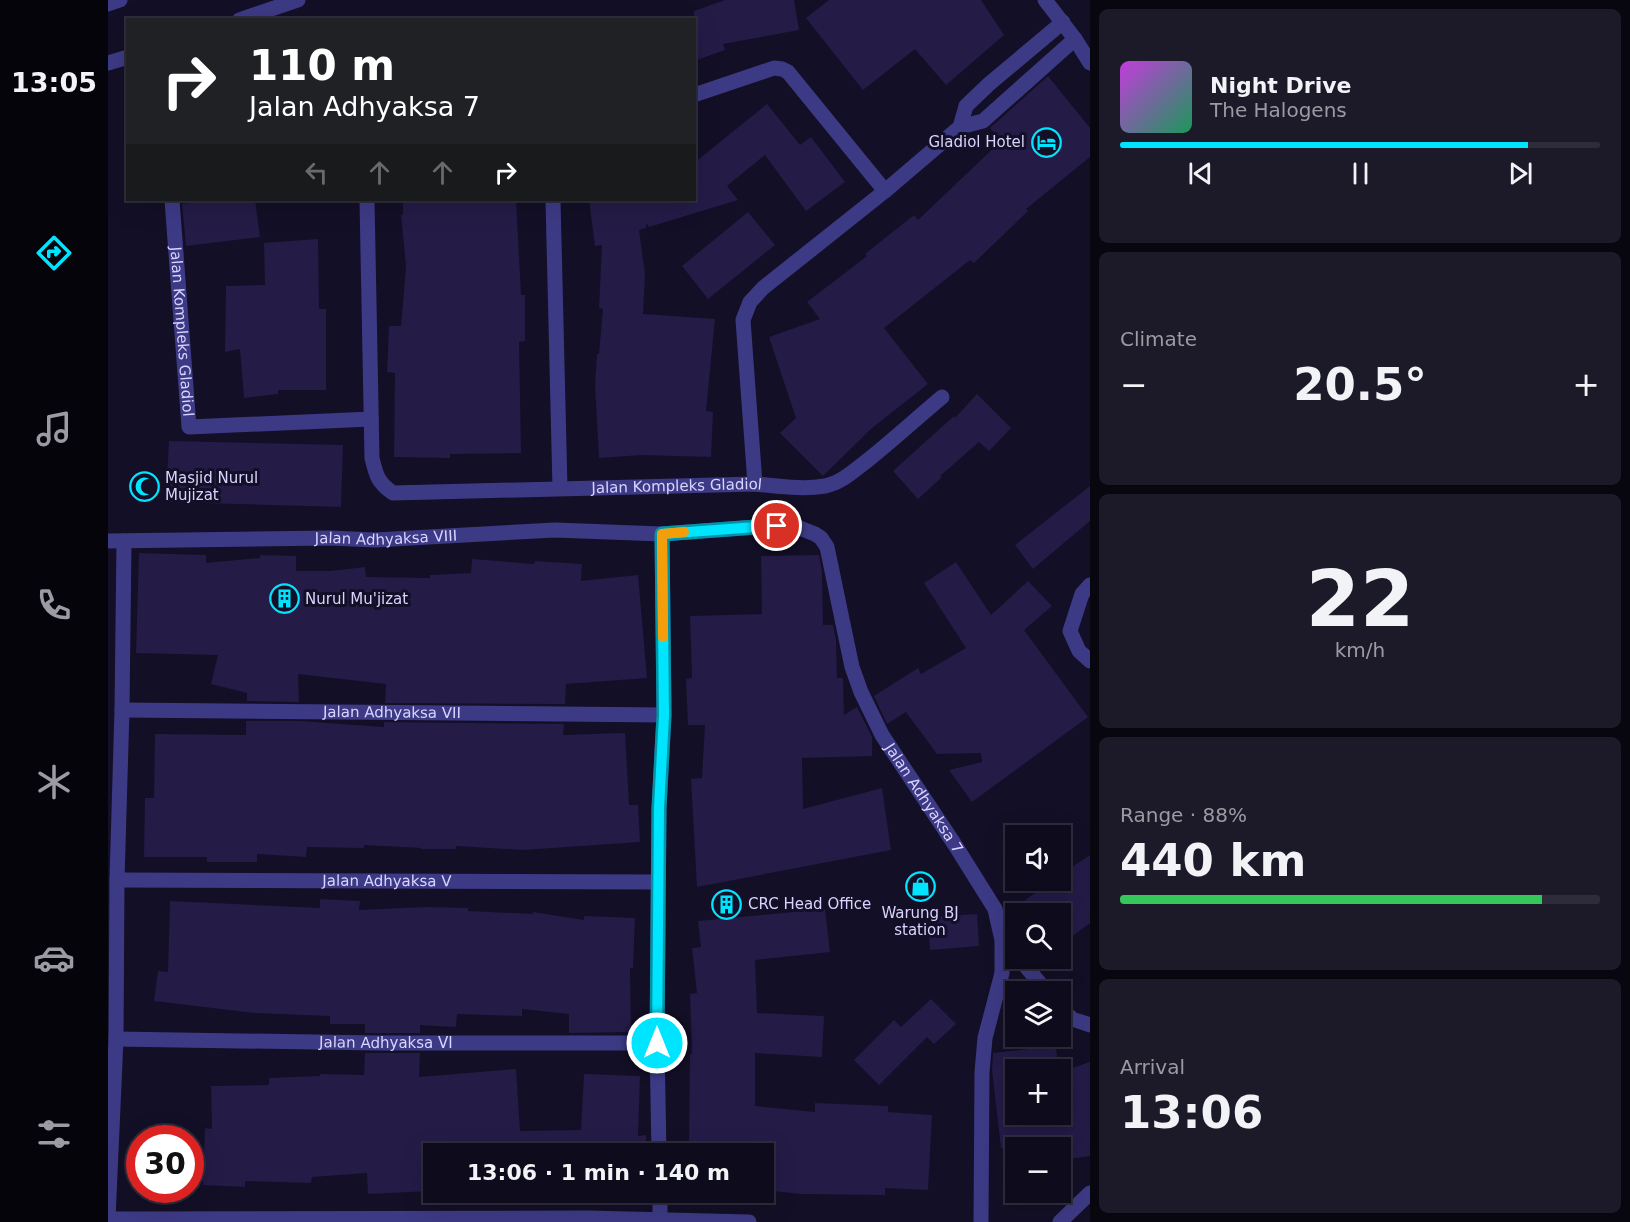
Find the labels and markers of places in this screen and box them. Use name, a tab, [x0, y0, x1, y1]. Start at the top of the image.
hotel icon: Gladiol Hotel	[1030, 126, 1062, 158]
place label: Gladiol Hotel	[928, 133, 1025, 151]
place label: Masjid Nurul Mujizat	[165, 469, 258, 504]
mosque icon: Masjid Nurul Mujizat	[128, 471, 160, 503]
pin	[751, 500, 802, 551]
building icon: Nurul Mu'jizat	[268, 583, 300, 615]
place label: Nurul Mu'jizat	[305, 590, 408, 608]
shop icon: Warung BJ station	[904, 870, 936, 902]
building icon: CRC Head Office	[711, 888, 743, 920]
place label: CRC Head Office	[748, 895, 871, 913]
place label: Warung BJ station	[881, 904, 959, 939]

